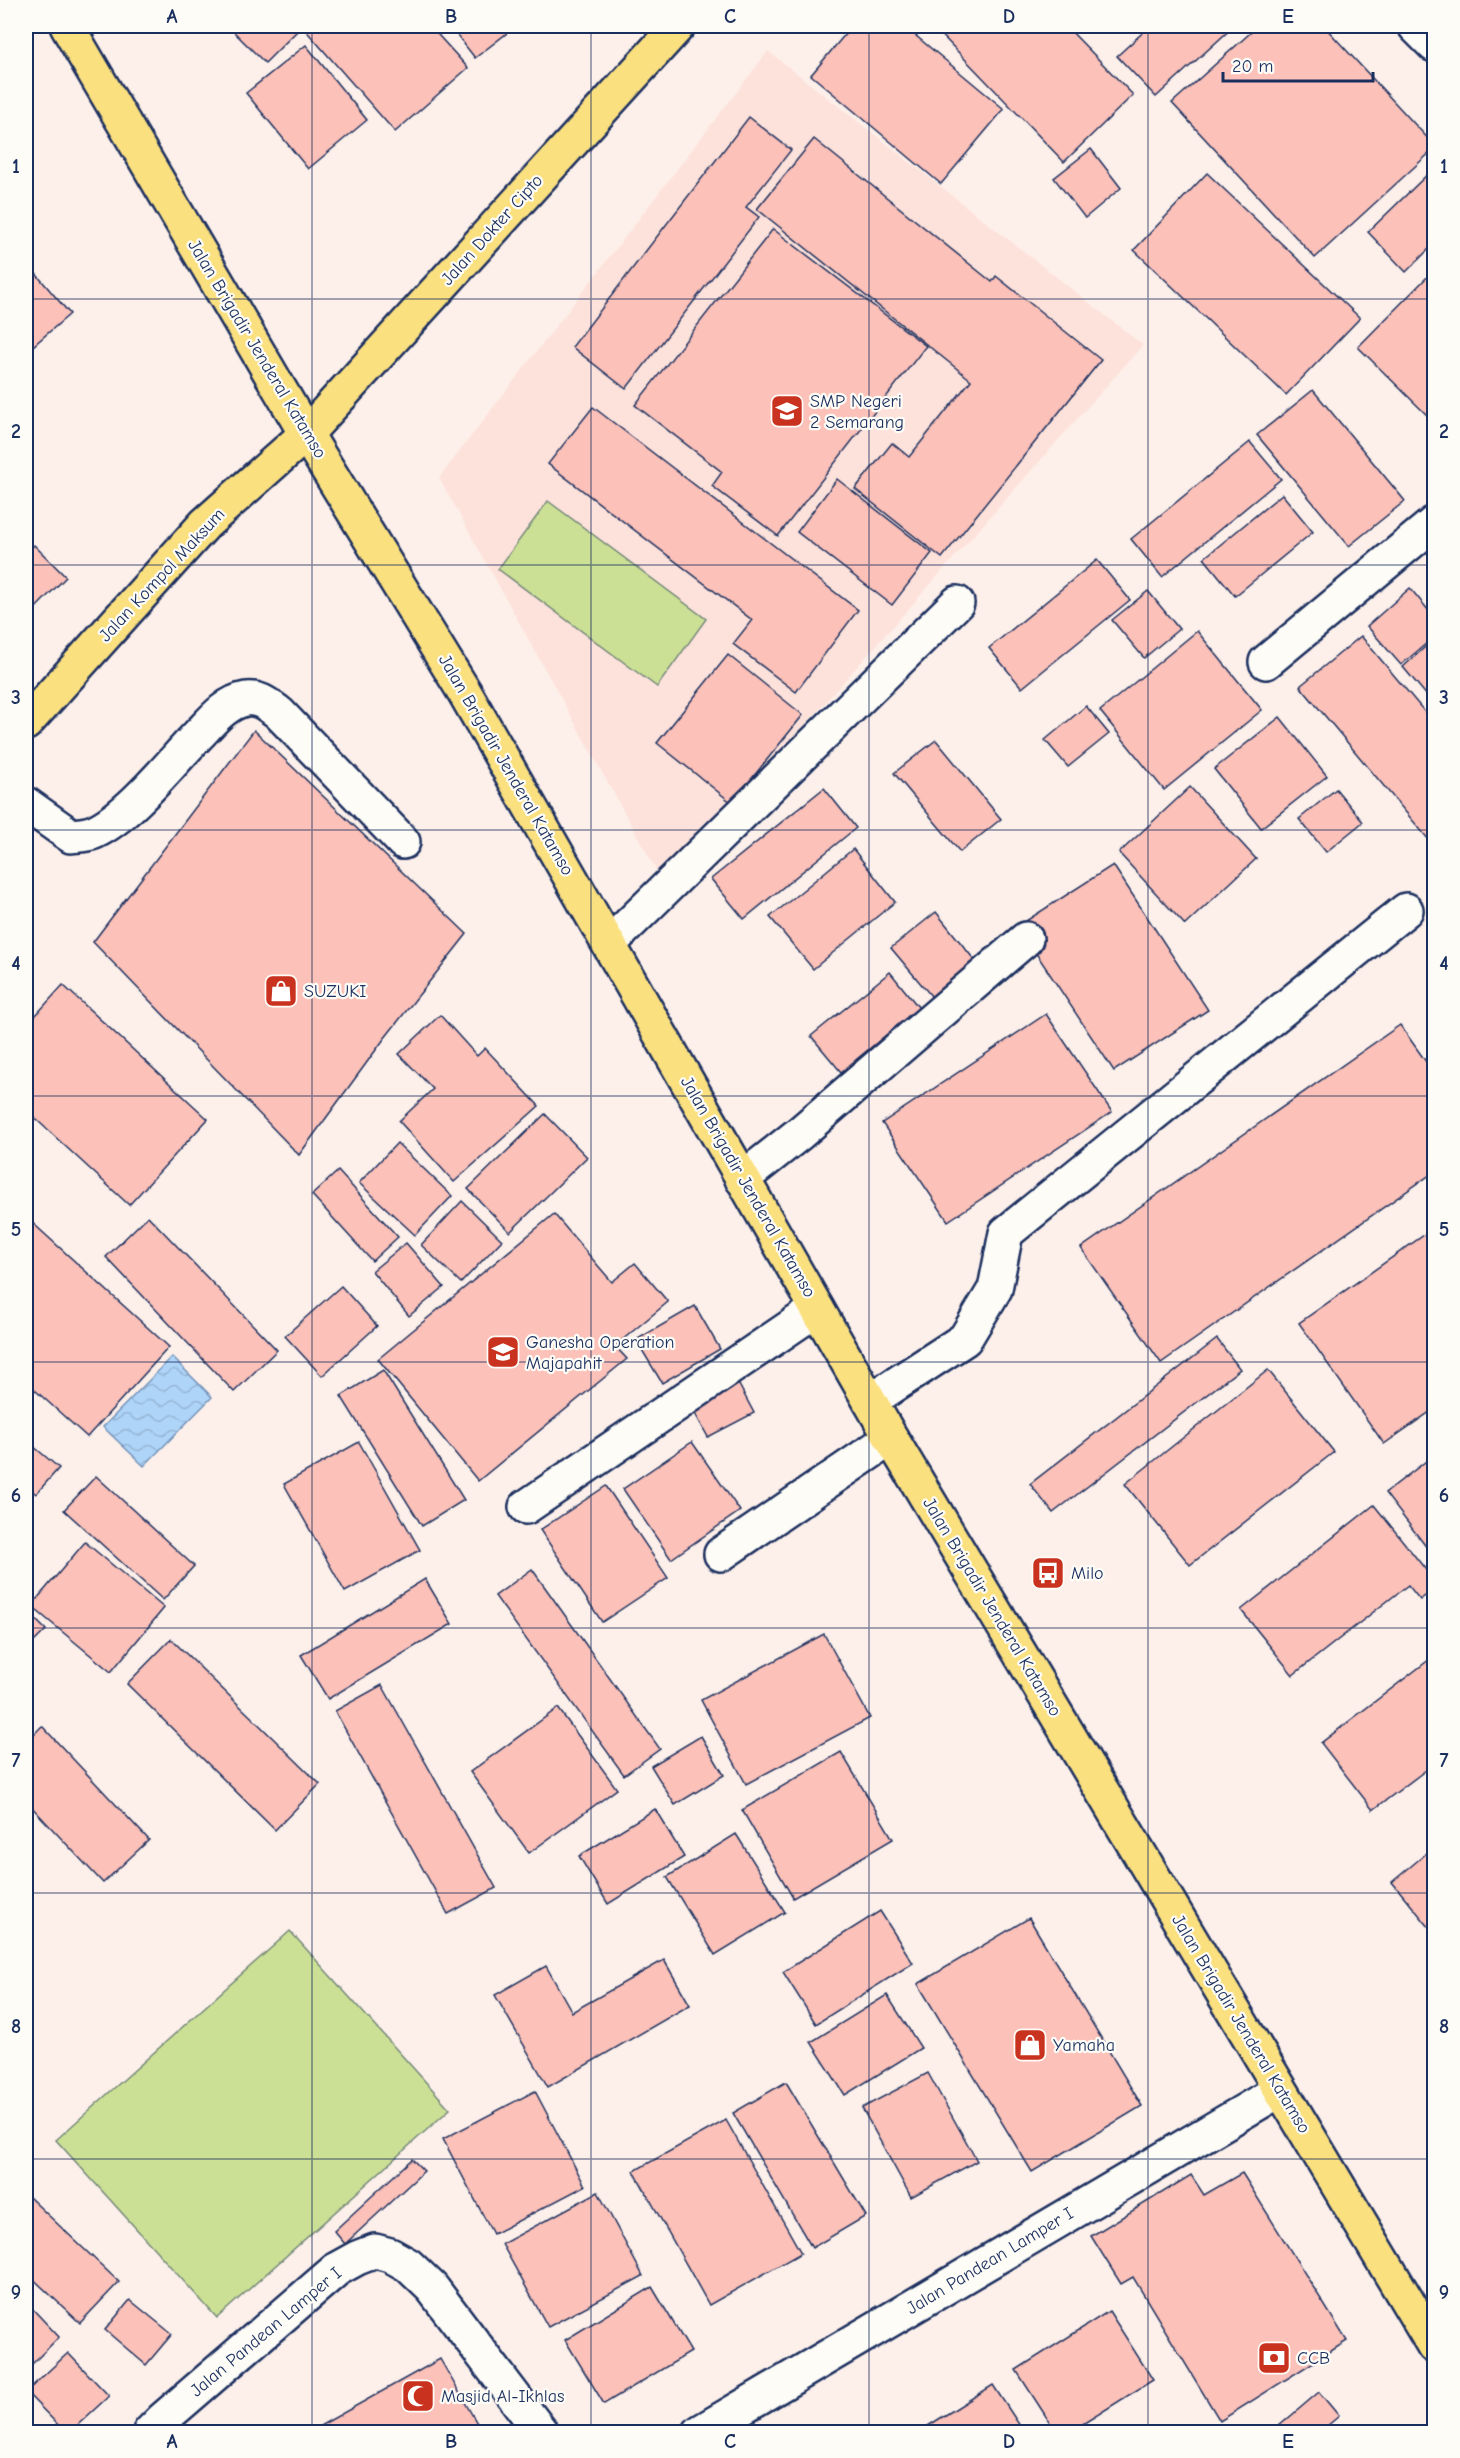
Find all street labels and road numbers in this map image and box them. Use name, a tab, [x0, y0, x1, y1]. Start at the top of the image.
street label: Jalan Dokter Cipto	[437, 170, 547, 290]
street label: Jalan Brigadir Jenderal Katamso	[183, 236, 331, 462]
street label: Jalan Kompol Maksum	[95, 504, 229, 646]
street label: Jalan Brigadir Jenderal Katamso	[434, 651, 578, 879]
street label: Jalan Brigadir Jenderal Katamso	[676, 1073, 820, 1301]
street label: Jalan Brigadir Jenderal Katamso	[918, 1494, 1066, 1720]
street label: Jalan Brigadir Jenderal Katamso	[1167, 1911, 1315, 2137]
street label: Jalan Pandean Lamper I	[903, 2203, 1077, 2319]
street label: Jalan Pandean Lamper I	[186, 2263, 346, 2401]

